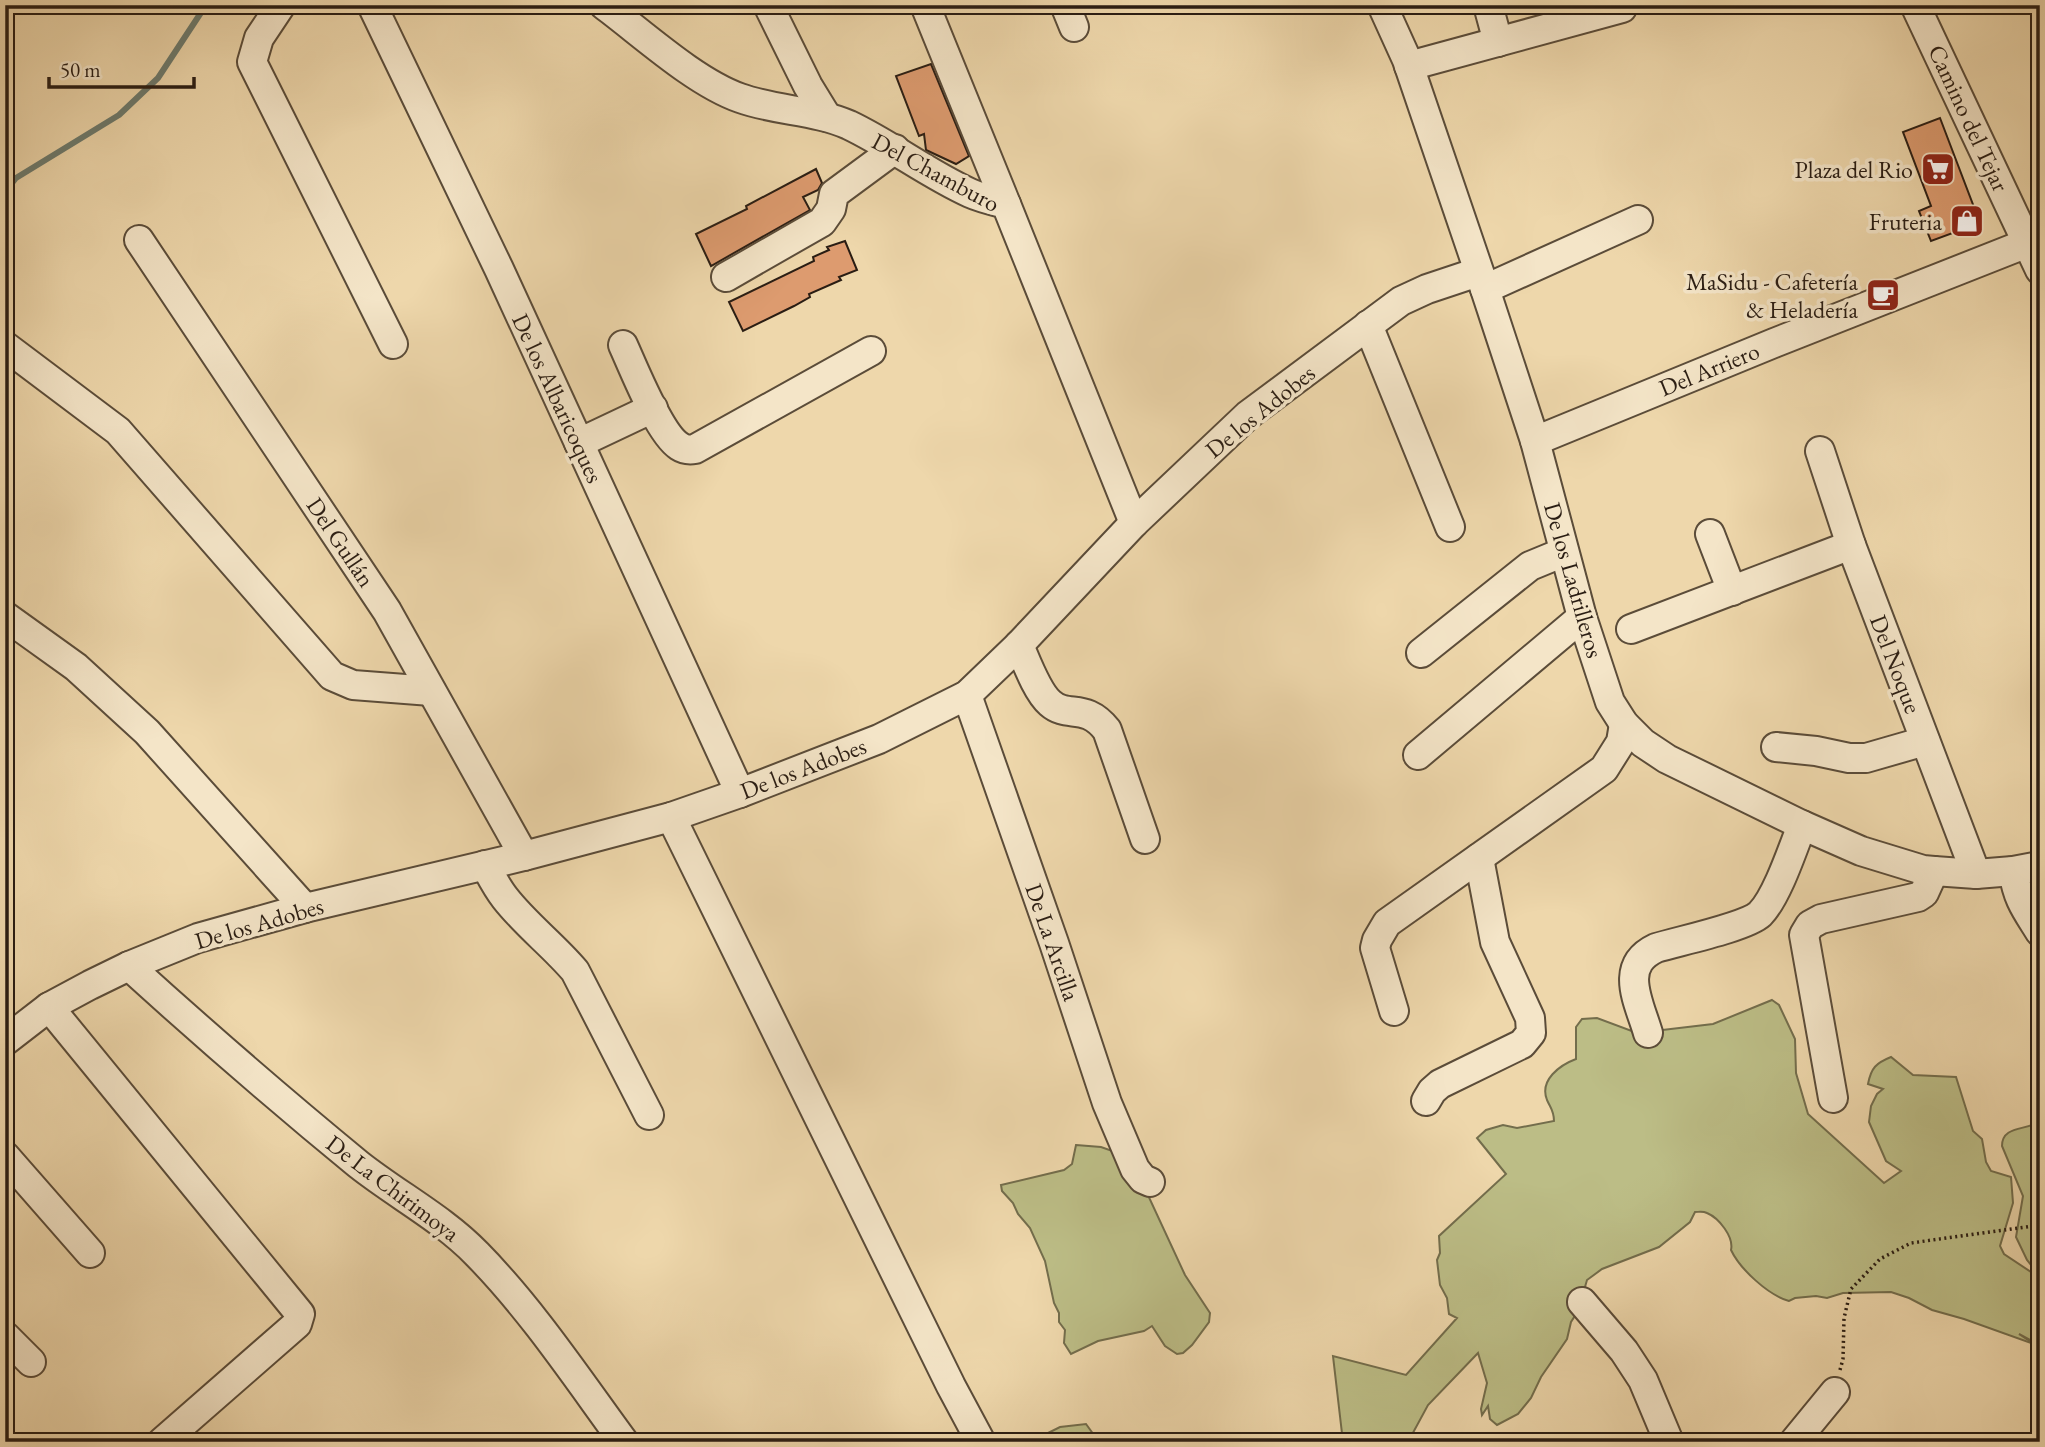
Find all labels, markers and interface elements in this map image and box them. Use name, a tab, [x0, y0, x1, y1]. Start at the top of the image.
street label: Camino del Tejar	[1921, 40, 2017, 196]
scale bar	[49, 46, 194, 90]
text: 50 m	[60, 56, 101, 83]
street label: Del Chamburo	[867, 125, 1005, 219]
supermarket icon: Plaza del Rio	[1919, 150, 1957, 188]
place label: Plaza del Rio	[1795, 154, 1913, 185]
shop icon: Fruteria	[1948, 202, 1986, 240]
place label: Fruteria	[1869, 206, 1942, 237]
place label: MaSidu - Cafetería & Heladería	[1686, 266, 1858, 325]
cafe icon: MaSidu - Cafetería & Heladería	[1864, 276, 1902, 314]
street label: De los Albaricoques	[505, 308, 611, 488]
street label: Del Arriero	[1654, 335, 1764, 403]
street label: De los Adobes	[1199, 357, 1321, 465]
street label: Del Gullán	[300, 491, 383, 593]
street label: De los Ladrilleros	[1537, 499, 1611, 661]
street label: Del Noque	[1863, 610, 1929, 718]
street label: De los Adobes	[736, 730, 870, 806]
street label: De La Arcilla	[1018, 879, 1088, 1005]
street label: De los Adobes	[191, 890, 327, 956]
street label: De La Chirimoya	[320, 1128, 466, 1249]

